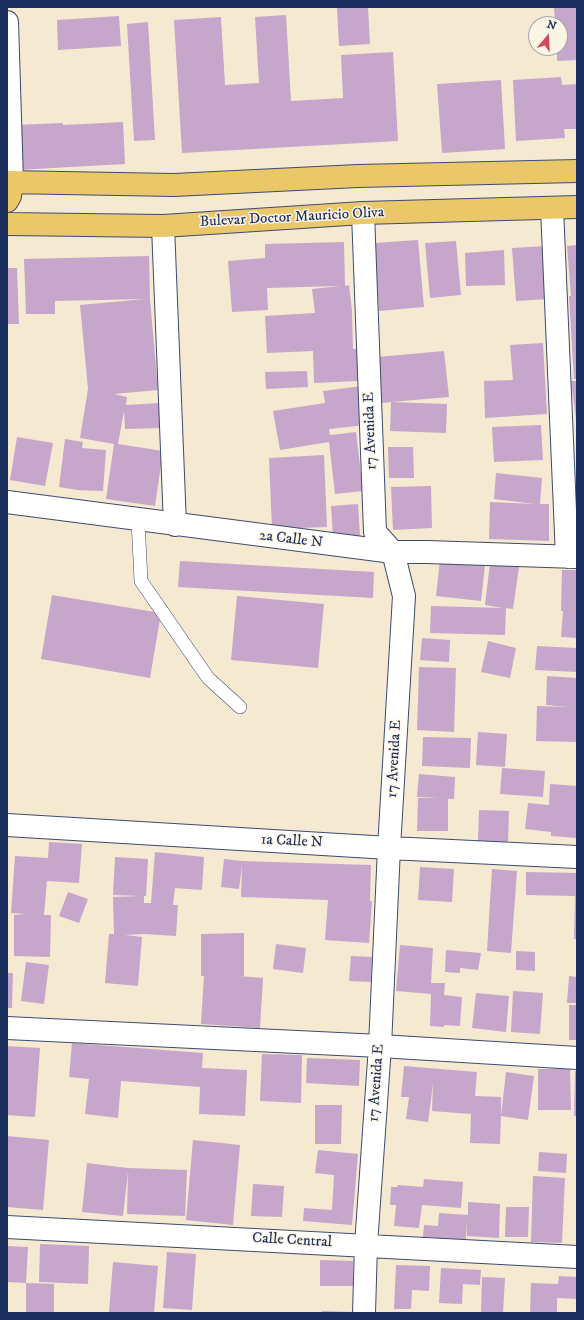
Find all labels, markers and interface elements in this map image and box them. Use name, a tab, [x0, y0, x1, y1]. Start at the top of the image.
north arrow	[528, 16, 568, 56]
text: N	[545, 18, 558, 34]
street label: Bulevar Doctor Mauricio Oliva	[199, 204, 385, 232]
street label: 17 Avenida E	[361, 392, 381, 470]
street label: 2a Calle N	[258, 527, 324, 553]
street label: 17 Avenida E	[384, 720, 406, 798]
street label: 1a Calle N	[261, 831, 323, 853]
street label: 17 Avenida E	[365, 1043, 389, 1123]
street label: Calle Central	[252, 1230, 332, 1252]

